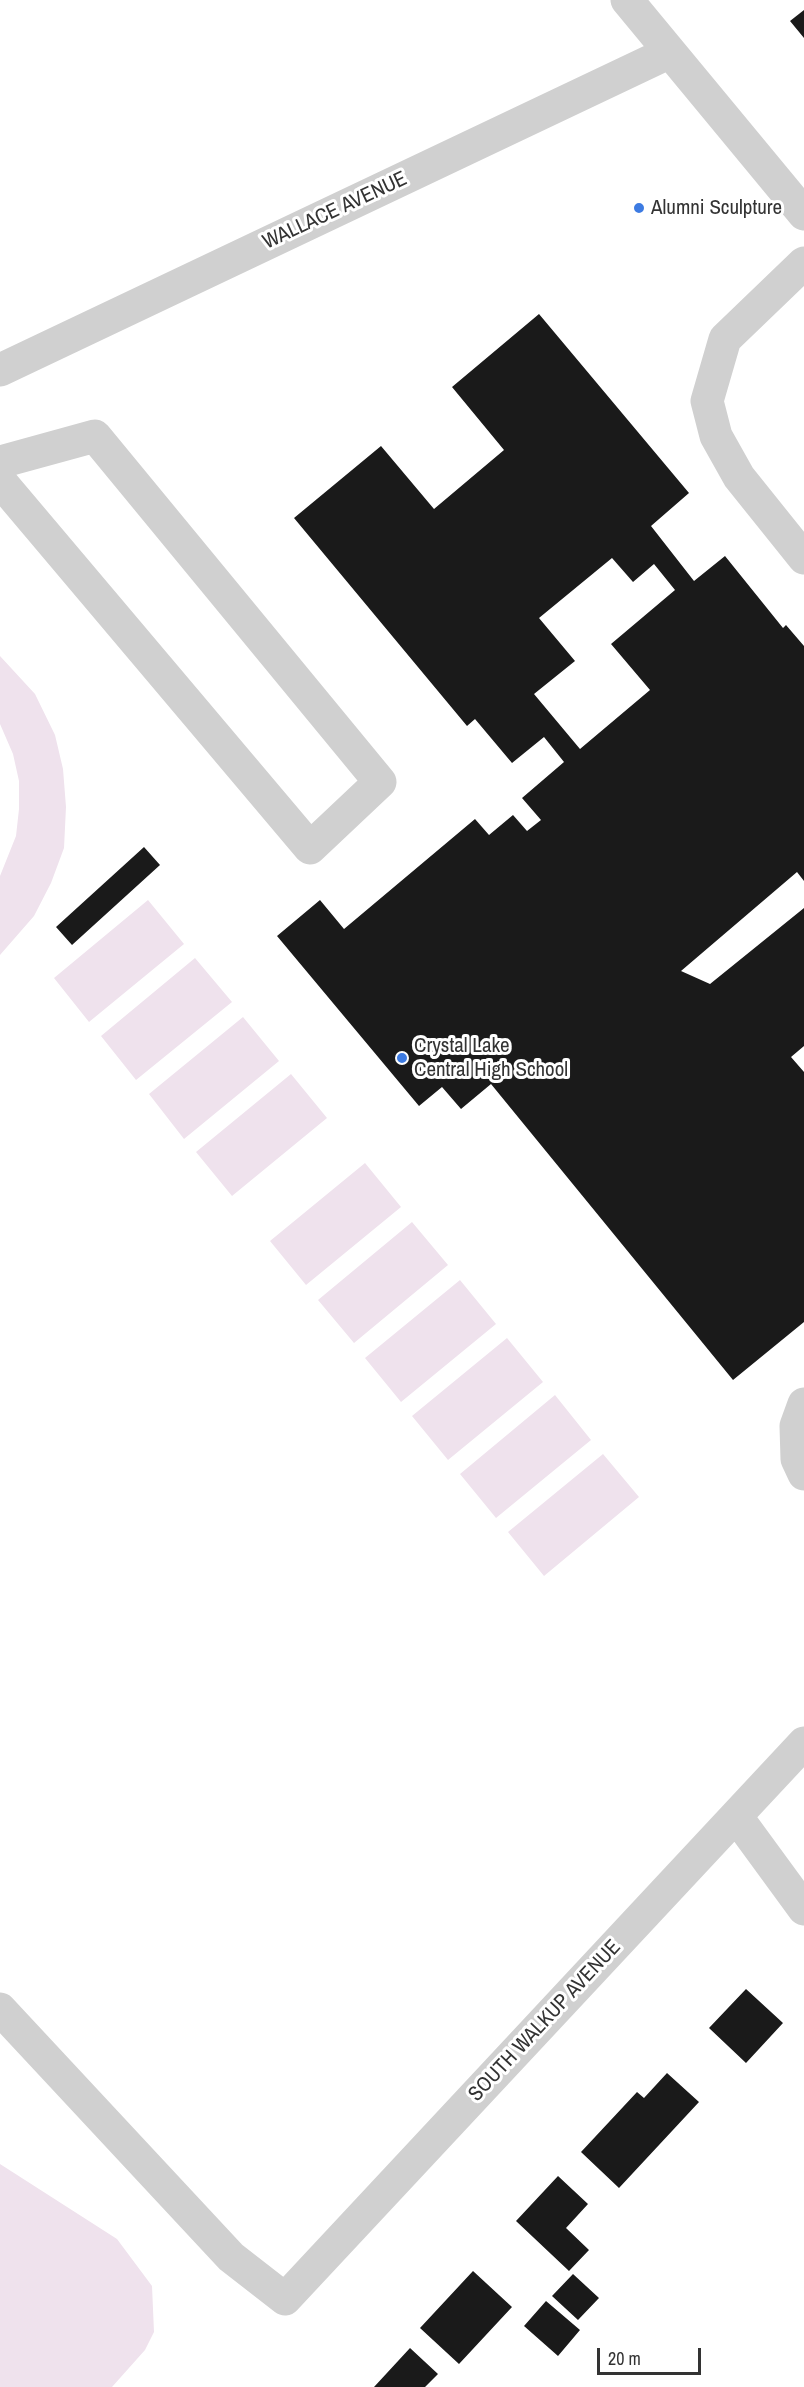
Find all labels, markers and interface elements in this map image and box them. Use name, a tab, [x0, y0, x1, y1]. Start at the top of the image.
street label: WALLACE AVENUE	[259, 167, 411, 255]
place label: Alumni Sculpture	[651, 195, 782, 221]
marker: Alumni Sculpture	[632, 201, 646, 215]
place label: Crystal Lake Central High School	[414, 1033, 568, 1083]
marker: Crystal Lake Central High School	[395, 1051, 409, 1065]
street label: SOUTH WALKUP AVENUE	[464, 1935, 626, 2107]
scale bar	[600, 2336, 704, 2374]
text: 20 m	[608, 2346, 641, 2371]

